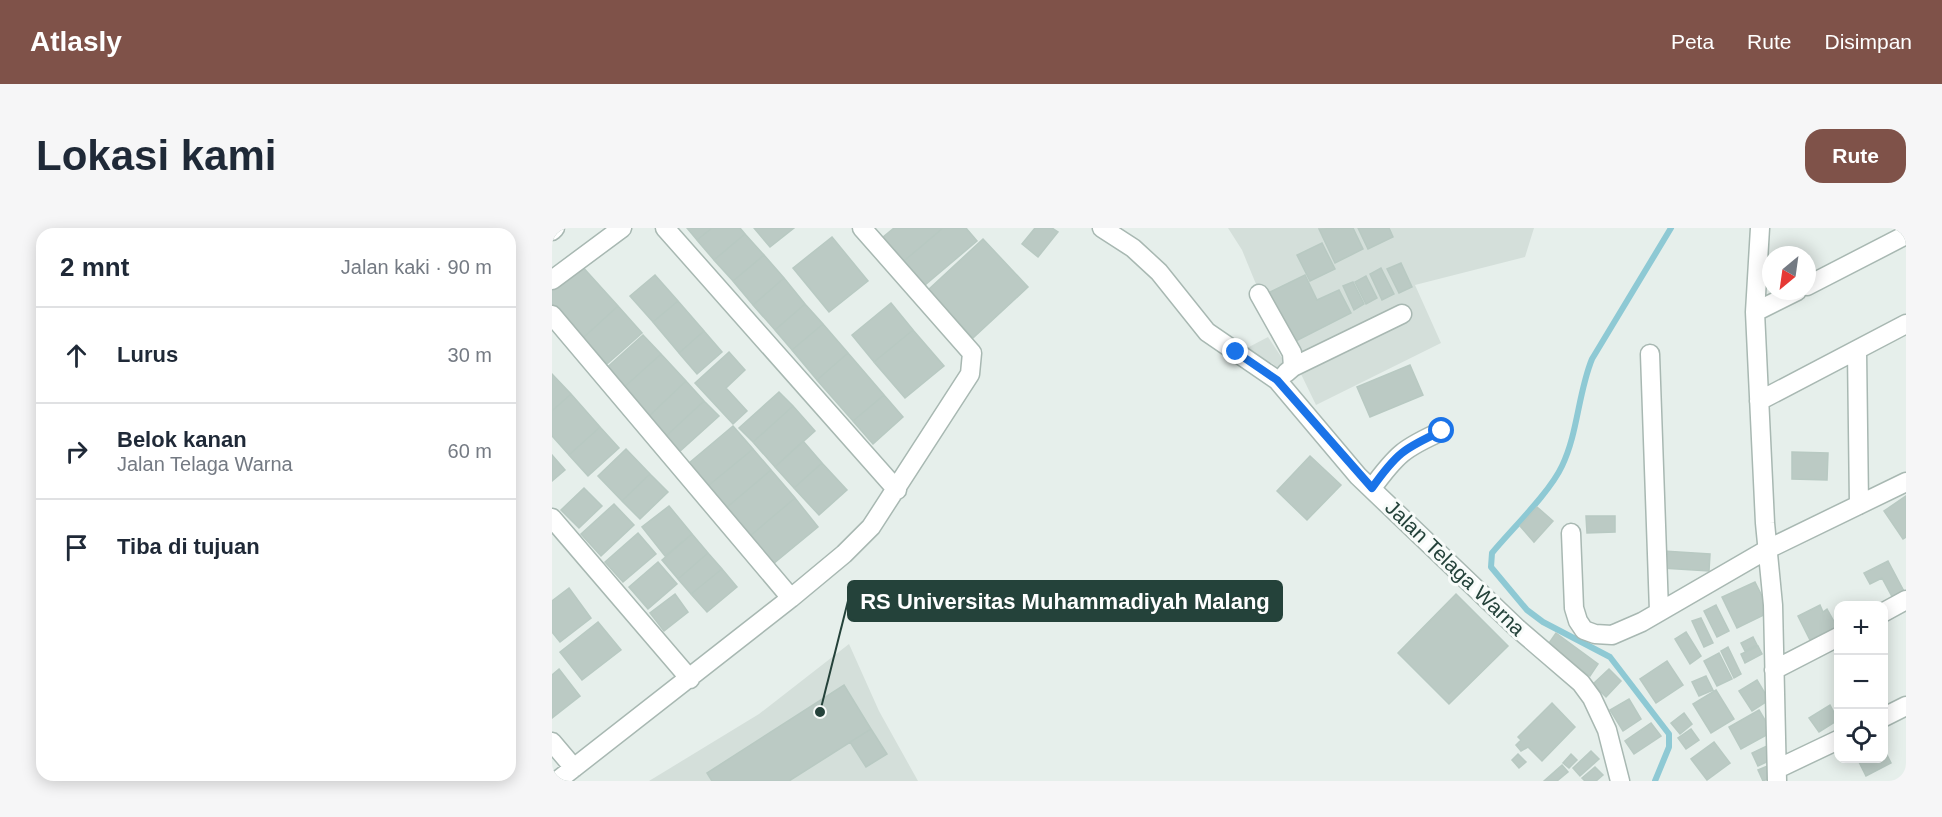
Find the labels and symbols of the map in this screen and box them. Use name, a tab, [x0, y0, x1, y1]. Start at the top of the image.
north arrow	[1762, 246, 1816, 300]
route end	[1222, 338, 1248, 364]
route start	[1428, 417, 1454, 443]
street label: Jalan Telaga Warna	[1381, 495, 1530, 640]
callout: RS Universitas Muhammadiyah Malang	[848, 581, 1282, 621]
text: RS Universitas Muhammadiyah Malang	[860, 589, 1270, 614]

